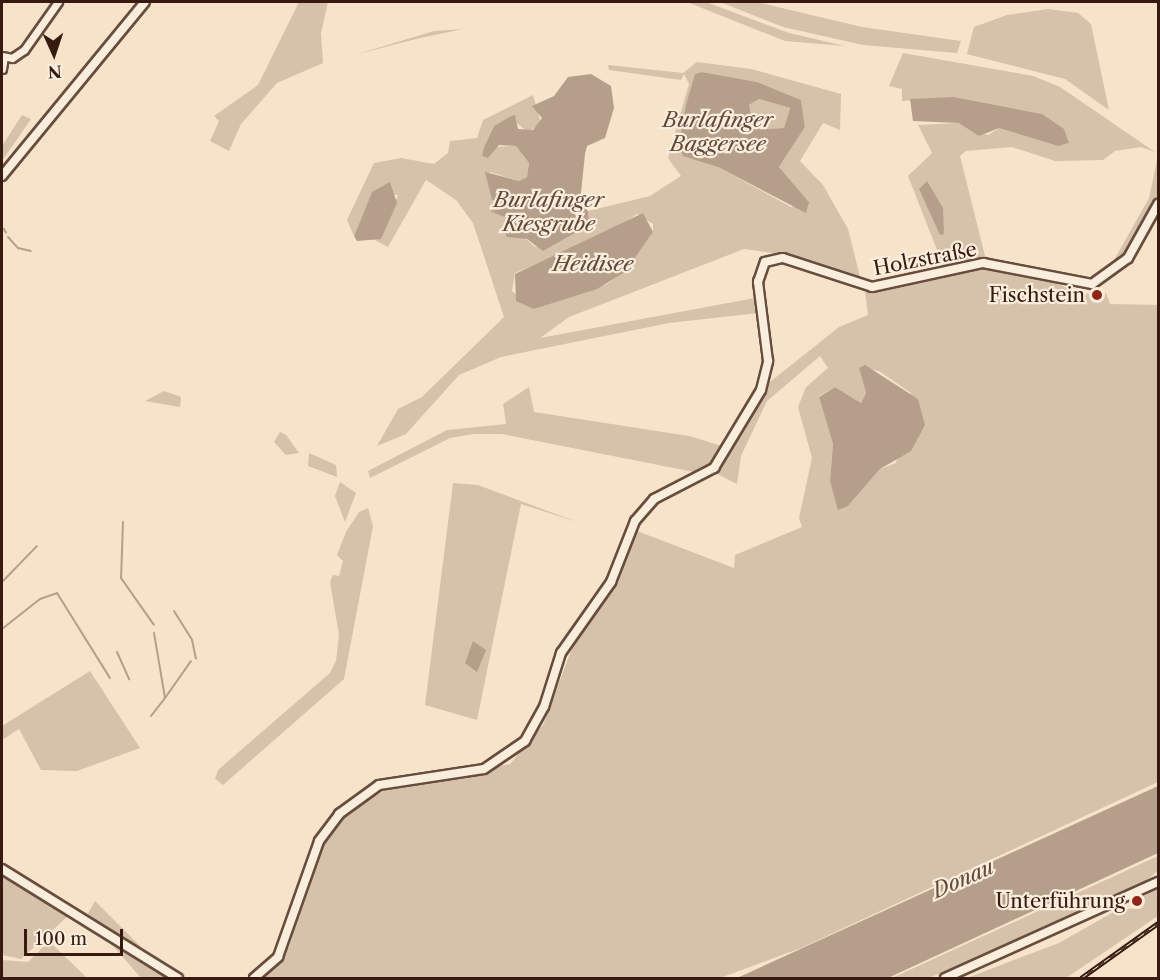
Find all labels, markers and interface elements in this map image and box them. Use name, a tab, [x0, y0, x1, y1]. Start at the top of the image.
north arrow	[24, 24, 84, 84]
text: N	[47, 62, 62, 82]
water label: Burlafinger Baggersee	[663, 107, 773, 157]
water label: Burlafinger Kiesgrube	[494, 187, 604, 237]
street label: Holzstraße	[871, 237, 979, 281]
water label: Heidisee	[553, 251, 633, 277]
place label: Fischstein	[989, 283, 1085, 307]
marker: Fischstein	[1090, 288, 1104, 302]
water label: Donau	[928, 854, 998, 904]
place label: Unterführung	[995, 889, 1125, 913]
marker: Unterführung	[1130, 894, 1144, 908]
scale bar	[27, 917, 126, 955]
text: 100 m	[35, 928, 87, 950]

